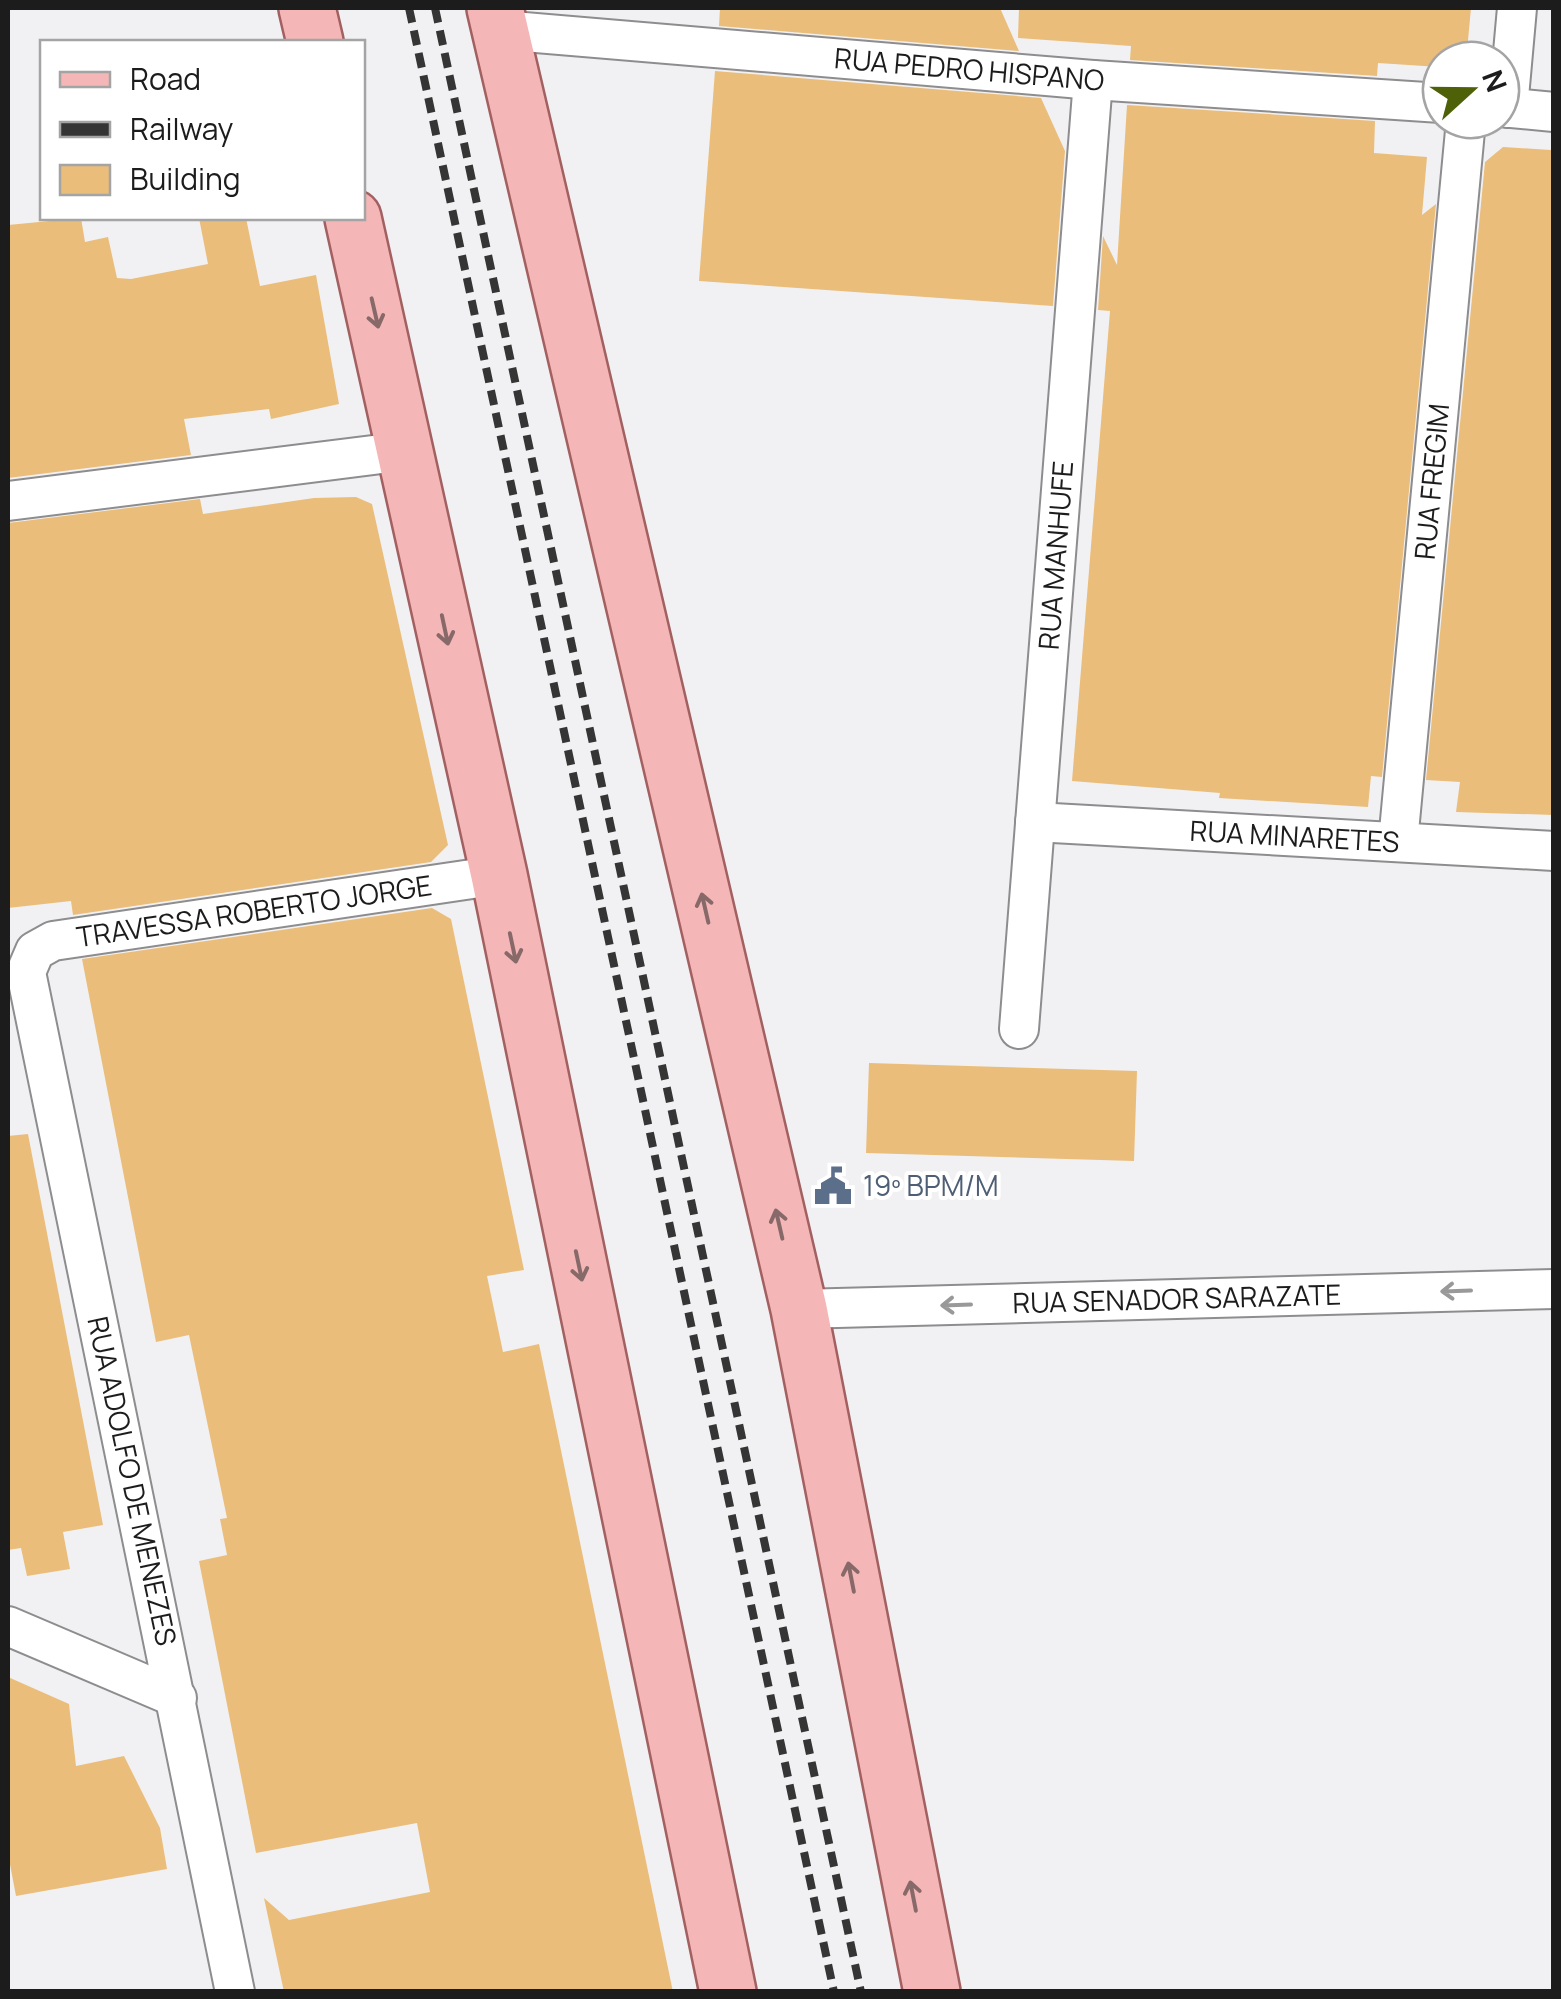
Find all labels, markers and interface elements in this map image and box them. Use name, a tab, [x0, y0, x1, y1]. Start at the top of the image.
street label: RUA PEDRO HISPANO	[833, 38, 1106, 99]
legend	[40, 40, 365, 220]
north arrow	[1421, 40, 1521, 140]
text: Road	[130, 58, 201, 99]
text: N	[1474, 64, 1517, 97]
text: Railway	[130, 108, 233, 149]
text: Building	[130, 158, 241, 199]
one-way arrow	[366, 296, 385, 328]
street label: RUA FREGIM	[1405, 402, 1457, 561]
street label: RUA MANHUFE	[1029, 460, 1081, 651]
one-way arrow	[437, 613, 455, 645]
street label: RUA MINARETES	[1189, 811, 1400, 860]
street label: TRAVESSA ROBERTO JORGE	[74, 865, 434, 955]
one-way arrow	[695, 893, 713, 925]
one-way arrow	[505, 931, 524, 963]
public building icon: 19º BPM/M	[812, 1165, 854, 1207]
place label: 19º BPM/M	[863, 1166, 999, 1204]
one-way arrow	[769, 1209, 787, 1241]
one-way arrow	[570, 1249, 589, 1281]
street label: RUA SENADOR SARAZATE	[1012, 1275, 1342, 1321]
one-way arrow	[1441, 1282, 1473, 1301]
one-way arrow	[941, 1295, 973, 1314]
street label: RUA ADOLFO DE MENEZES	[80, 1313, 186, 1649]
one-way arrow	[840, 1562, 859, 1594]
one-way arrow	[903, 1881, 922, 1913]

